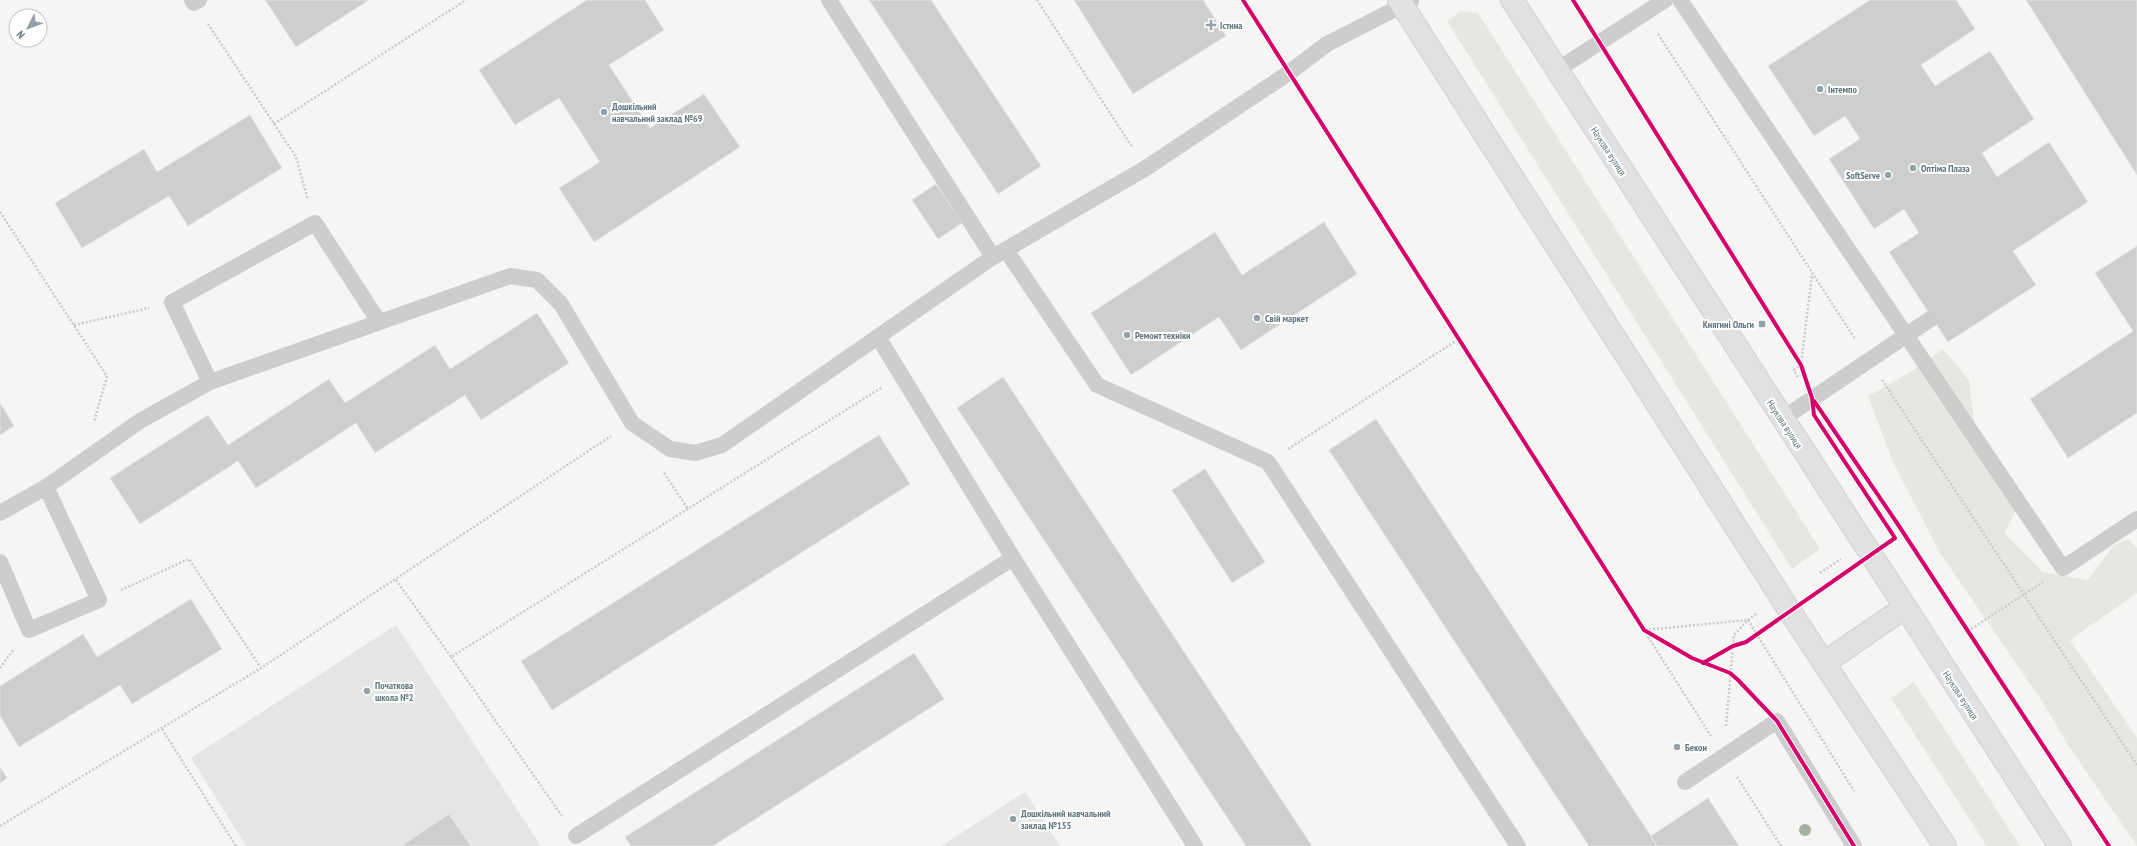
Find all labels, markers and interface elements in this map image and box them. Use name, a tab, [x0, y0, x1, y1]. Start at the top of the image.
north arrow	[8, 8, 48, 48]
marker: Істина	[1205, 19, 1217, 31]
place label: Істина	[1220, 19, 1242, 32]
text: N	[13, 28, 28, 42]
place label: Інтемпо	[1828, 83, 1857, 96]
marker: Інтемпо	[1815, 84, 1825, 94]
place label: Дошкільний навчальний заклад №69	[612, 100, 703, 125]
marker: Дошкільний навчальний заклад №69	[599, 107, 609, 117]
street label: Наукова вулиця	[1588, 124, 1629, 178]
place label: Оптіма Плаза	[1921, 162, 1970, 175]
marker: Оптіма Плаза	[1908, 163, 1918, 173]
place label: SoftServe	[1846, 169, 1880, 182]
marker: SoftServe	[1883, 170, 1893, 180]
place label: Свiй маркет	[1265, 312, 1309, 325]
marker: Свiй маркет	[1252, 313, 1262, 323]
place label: Княгині Ольги	[1703, 318, 1754, 331]
marker: Княгині Ольги	[1757, 319, 1767, 329]
place label: Ремонт техніки	[1135, 329, 1191, 342]
marker: Ремонт техніки	[1122, 330, 1132, 340]
street label: Наукова вулиця	[1764, 397, 1805, 451]
street label: Наукова вулиця	[1940, 668, 1981, 722]
place label: Початкова школа №2	[375, 679, 414, 704]
marker: Початкова школа №2	[362, 686, 372, 696]
place label: Бекон	[1685, 741, 1707, 754]
marker: Бекон	[1672, 742, 1682, 752]
place label: Дошкільний навчальний заклад №155	[1021, 807, 1111, 832]
marker: Дошкільний навчальний заклад №155	[1008, 814, 1018, 824]

